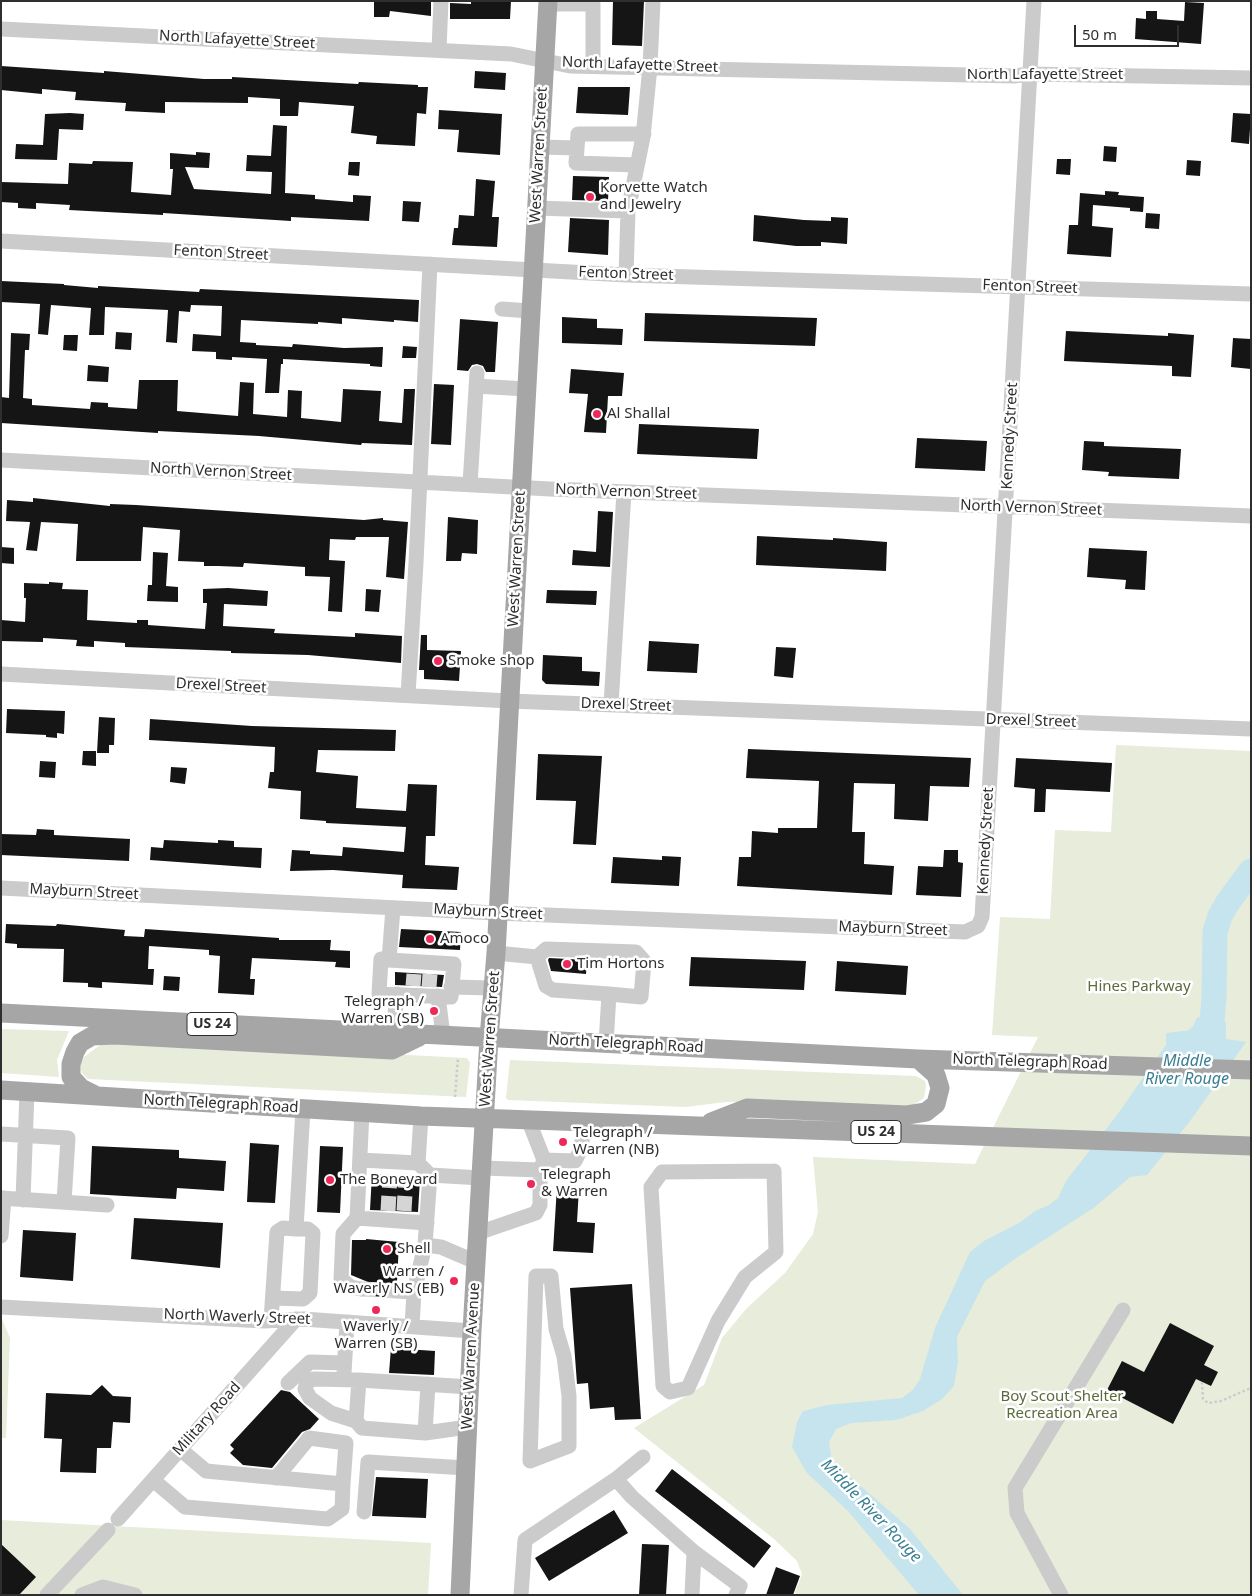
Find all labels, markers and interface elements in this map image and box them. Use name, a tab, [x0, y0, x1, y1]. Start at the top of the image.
scale bar	[1077, 15, 1182, 47]
text: 50 m	[1082, 24, 1117, 44]
street label: North Lafayette Street	[158, 27, 316, 53]
street label: North Lafayette Street	[562, 53, 718, 77]
street label: North Lafayette Street	[967, 66, 1123, 84]
street label: West Warren Street	[526, 86, 552, 224]
place label: Korvette Watch and Jewelry	[600, 179, 708, 214]
marker: Korvette Watch and Jewelry	[584, 191, 596, 203]
street label: Fenton Street	[173, 242, 269, 264]
street label: Fenton Street	[578, 263, 674, 285]
street label: Fenton Street	[982, 276, 1078, 298]
street label: Kennedy Street	[998, 382, 1022, 490]
place label: Al Shallal	[607, 405, 670, 423]
marker: Al Shallal	[591, 408, 603, 420]
street label: North Vernon Street	[150, 459, 292, 485]
street label: North Vernon Street	[555, 481, 697, 503]
street label: West Warren Street	[504, 490, 530, 628]
street label: North Vernon Street	[960, 497, 1102, 519]
place label: Smoke shop	[448, 652, 534, 670]
marker: Smoke shop	[432, 655, 444, 667]
street label: Drexel Street	[175, 675, 267, 697]
street label: Drexel Street	[580, 694, 672, 716]
street label: Drexel Street	[985, 710, 1077, 732]
street label: Kennedy Street	[974, 787, 998, 895]
street label: Mayburn Street	[29, 880, 139, 904]
street label: Mayburn Street	[433, 900, 543, 924]
street label: Mayburn Street	[838, 918, 948, 940]
place label: Amoco	[440, 930, 489, 948]
marker: Amoco	[424, 933, 436, 945]
place label: Tim Hortons	[577, 955, 664, 973]
marker: Tim Hortons	[561, 958, 573, 970]
street label: West Warren Street	[476, 970, 504, 1108]
park label: Hines Parkway	[1087, 978, 1191, 996]
place label: Telegraph / Warren (SB)	[341, 993, 424, 1028]
marker: Telegraph / Warren (SB)	[428, 1005, 440, 1017]
road number: US 24	[187, 1012, 237, 1036]
street label: North Telegraph Road	[548, 1031, 704, 1057]
street label: North Telegraph Road	[952, 1050, 1108, 1074]
water label: Middle River Rouge	[1145, 1051, 1229, 1089]
street label: North Telegraph Road	[143, 1091, 299, 1117]
road number: US 24	[851, 1120, 901, 1144]
place label: Telegraph / Warren (NB)	[573, 1124, 659, 1159]
marker: Telegraph / Warren (NB)	[557, 1136, 569, 1148]
place label: Telegraph & Warren	[541, 1166, 611, 1201]
place label: The Boneyard	[340, 1171, 437, 1189]
marker: The Boneyard	[324, 1174, 336, 1186]
marker: Telegraph & Warren	[525, 1178, 537, 1190]
place label: Shell	[397, 1240, 431, 1258]
marker: Shell	[381, 1243, 393, 1255]
place label: Warren / Waverly NS (EB)	[334, 1263, 444, 1298]
marker: Warren / Waverly NS (EB)	[448, 1275, 460, 1287]
street label: West Warren Avenue	[458, 1282, 484, 1430]
marker: Waverly / Warren (SB)	[370, 1304, 382, 1316]
street label: North Waverly Street	[163, 1305, 311, 1329]
place label: Waverly / Warren (SB)	[335, 1318, 417, 1353]
street label: Military Road	[169, 1378, 245, 1460]
park label: Boy Scout Shelter Recreation Area	[1000, 1388, 1124, 1423]
water label: Middle River Rouge	[817, 1455, 925, 1567]

